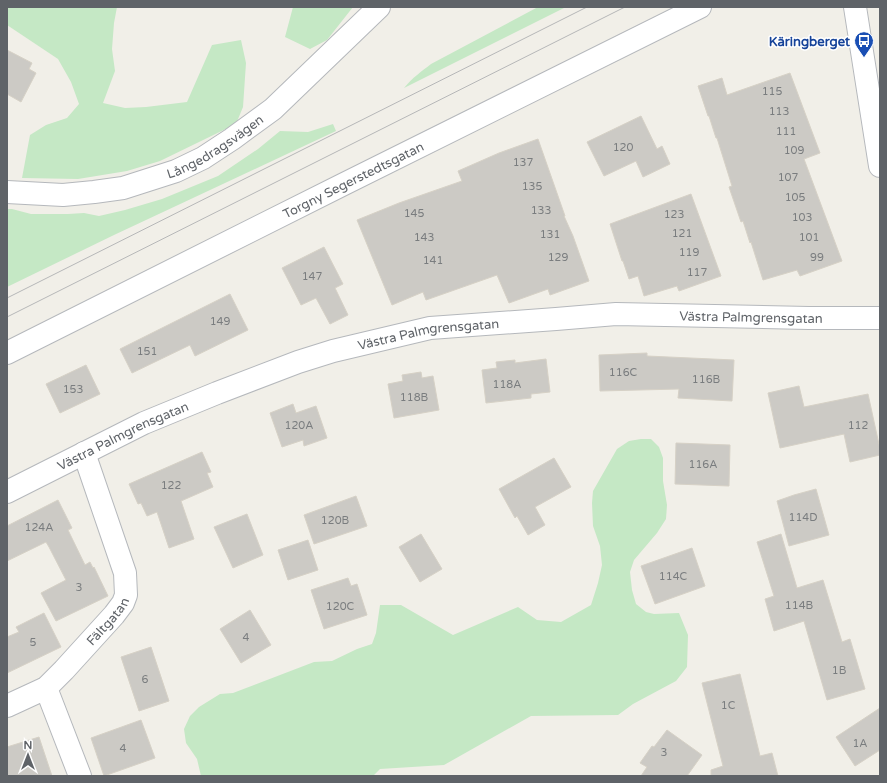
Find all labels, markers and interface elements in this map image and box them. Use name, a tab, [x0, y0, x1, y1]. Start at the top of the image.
bus stop icon: Käringberget	[853, 30, 875, 58]
place label: Käringberget	[769, 34, 850, 50]
house number: 115	[762, 85, 782, 98]
house number: 113	[769, 105, 789, 118]
street label: Långedragsvägen	[165, 112, 267, 182]
house number: 111	[776, 125, 796, 138]
street label: Torgny Segerstedtsgatan	[280, 139, 427, 222]
house number: 120	[613, 141, 633, 154]
house number: 109	[784, 144, 804, 157]
house number: 137	[513, 156, 533, 169]
house number: 107	[778, 171, 798, 184]
house number: 135	[522, 180, 542, 193]
house number: 105	[785, 191, 805, 204]
house number: 133	[531, 204, 551, 217]
house number: 145	[404, 207, 424, 220]
house number: 123	[664, 208, 684, 221]
house number: 103	[792, 211, 812, 224]
house number: 121	[672, 227, 692, 240]
house number: 131	[540, 228, 560, 241]
house number: 143	[414, 231, 434, 244]
house number: 101	[799, 231, 819, 244]
house number: 119	[679, 246, 699, 259]
house number: 129	[548, 251, 568, 264]
house number: 99	[810, 251, 824, 264]
house number: 141	[423, 254, 443, 267]
house number: 117	[687, 266, 707, 279]
house number: 147	[302, 270, 322, 283]
street label: Västra Palmgrensgatan	[679, 308, 823, 327]
house number: 149	[210, 315, 230, 328]
street label: Västra Palmgrensgatan	[356, 316, 500, 354]
house number: 151	[137, 345, 157, 358]
house number: 116C	[609, 366, 638, 379]
house number: 116B	[692, 373, 721, 386]
house number: 118A	[493, 378, 521, 391]
house number: 153	[63, 383, 83, 396]
house number: 118B	[400, 391, 429, 404]
street label: Västra Palmgrensgatan	[55, 399, 191, 474]
house number: 120A	[285, 419, 313, 432]
house number: 112	[848, 419, 868, 432]
house number: 116A	[689, 458, 717, 471]
house number: 122	[161, 479, 181, 492]
house number: 114D	[789, 511, 818, 524]
house number: 120B	[321, 514, 350, 527]
house number: 124A	[25, 521, 53, 534]
house number: 114C	[659, 570, 688, 583]
house number: 3	[76, 581, 83, 594]
street label: Fältgatan	[83, 596, 133, 649]
house number: 114B	[785, 599, 814, 612]
house number: 120C	[326, 600, 355, 613]
house number: 4	[243, 631, 250, 644]
house number: 5	[30, 636, 37, 649]
house number: 1B	[832, 664, 847, 677]
house number: 6	[142, 673, 149, 686]
house number: 1C	[721, 699, 736, 712]
north arrow	[8, 735, 48, 775]
house number: 1A	[852, 737, 868, 750]
text: N	[24, 739, 32, 752]
house number: 4	[120, 742, 127, 755]
house number: 3	[661, 746, 668, 759]

